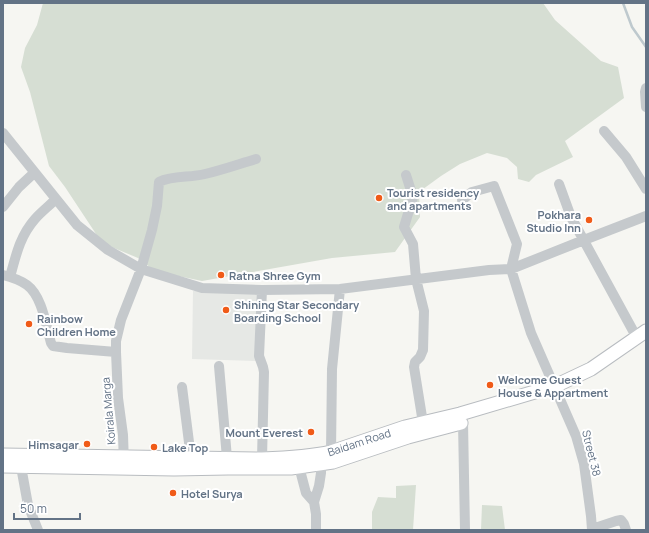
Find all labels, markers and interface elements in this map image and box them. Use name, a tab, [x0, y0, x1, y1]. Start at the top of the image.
place label: Tourist residency and apartments	[387, 185, 480, 213]
marker: Tourist residency and apartments	[374, 193, 384, 203]
place label: Pokhara Studio Inn	[526, 207, 581, 235]
marker: Pokhara Studio Inn	[584, 215, 594, 225]
place label: Ratna Shree Gym	[229, 268, 321, 283]
marker: Ratna Shree Gym	[216, 270, 226, 280]
place label: Shining Star Secondary Boarding School	[234, 297, 360, 325]
marker: Shining Star Secondary Boarding School	[221, 305, 231, 315]
place label: Rainbow Children Home	[37, 311, 116, 339]
marker: Rainbow Children Home	[24, 319, 34, 329]
place label: Welcome Guest House & Appartment	[498, 372, 608, 400]
street label: Koirala Marga	[98, 377, 118, 445]
marker: Welcome Guest House & Appartment	[485, 380, 495, 390]
place label: Mount Everest	[226, 425, 303, 440]
street label: Baidam Road	[325, 425, 393, 459]
marker: Mount Everest	[306, 427, 316, 437]
street label: Street 38	[579, 428, 605, 478]
place label: Himsagar	[28, 437, 80, 452]
marker: Himsagar	[82, 439, 92, 449]
place label: Lake Top	[162, 440, 208, 455]
marker: Lake Top	[149, 442, 159, 452]
place label: Hotel Surya	[181, 486, 243, 501]
marker: Hotel Surya	[168, 488, 178, 498]
scale bar	[14, 495, 80, 521]
text: 50 m	[20, 500, 47, 517]

